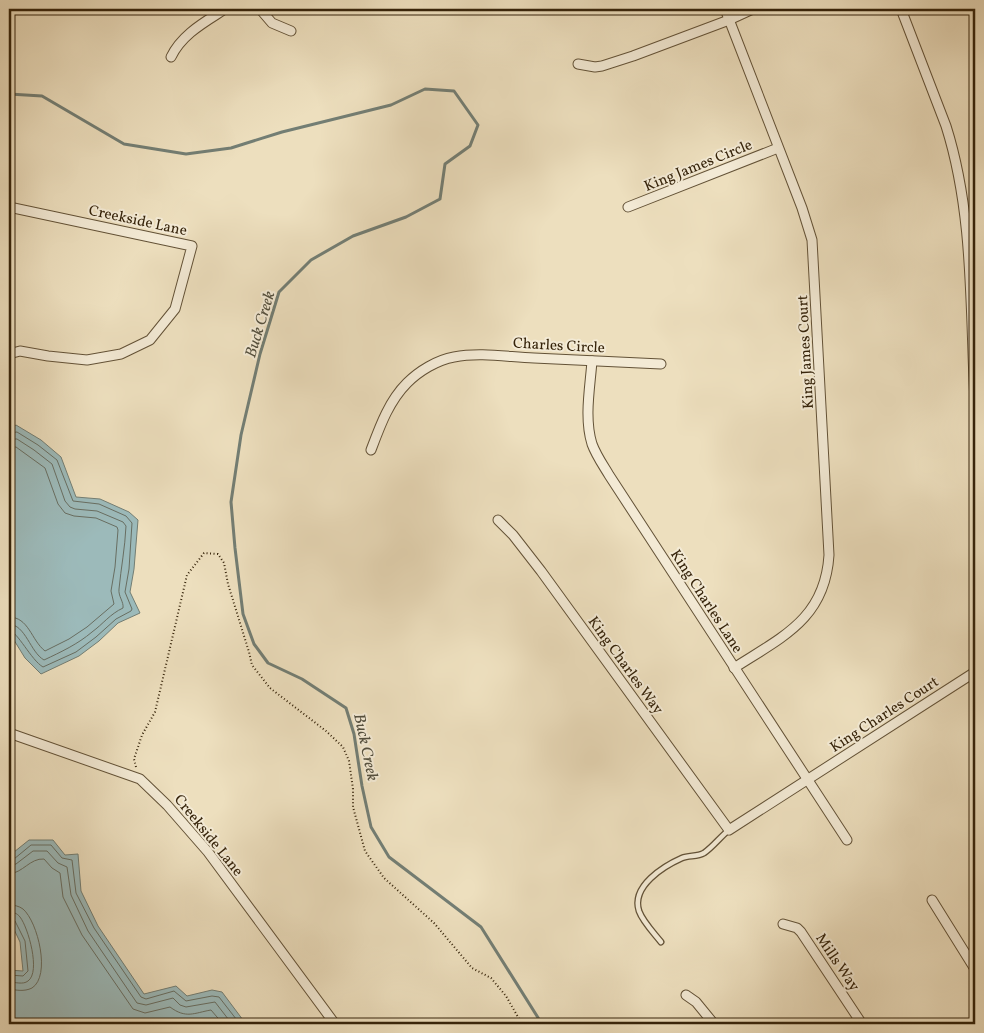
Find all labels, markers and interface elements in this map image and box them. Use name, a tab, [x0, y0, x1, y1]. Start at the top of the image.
street label: King James Circle	[641, 135, 756, 198]
street label: Creekside Lane	[87, 201, 189, 242]
water label: Buck Creek	[240, 288, 282, 361]
street label: King James Court	[793, 294, 820, 410]
street label: Charles Circle	[512, 334, 605, 359]
street label: King Charles Lane	[664, 546, 747, 658]
street label: King Charles Way	[582, 613, 668, 719]
street label: King Charles Court	[826, 672, 943, 758]
water label: Buck Creek	[347, 712, 383, 784]
street label: Creekside Lane	[168, 791, 247, 881]
street label: Mills Way	[810, 930, 864, 996]

